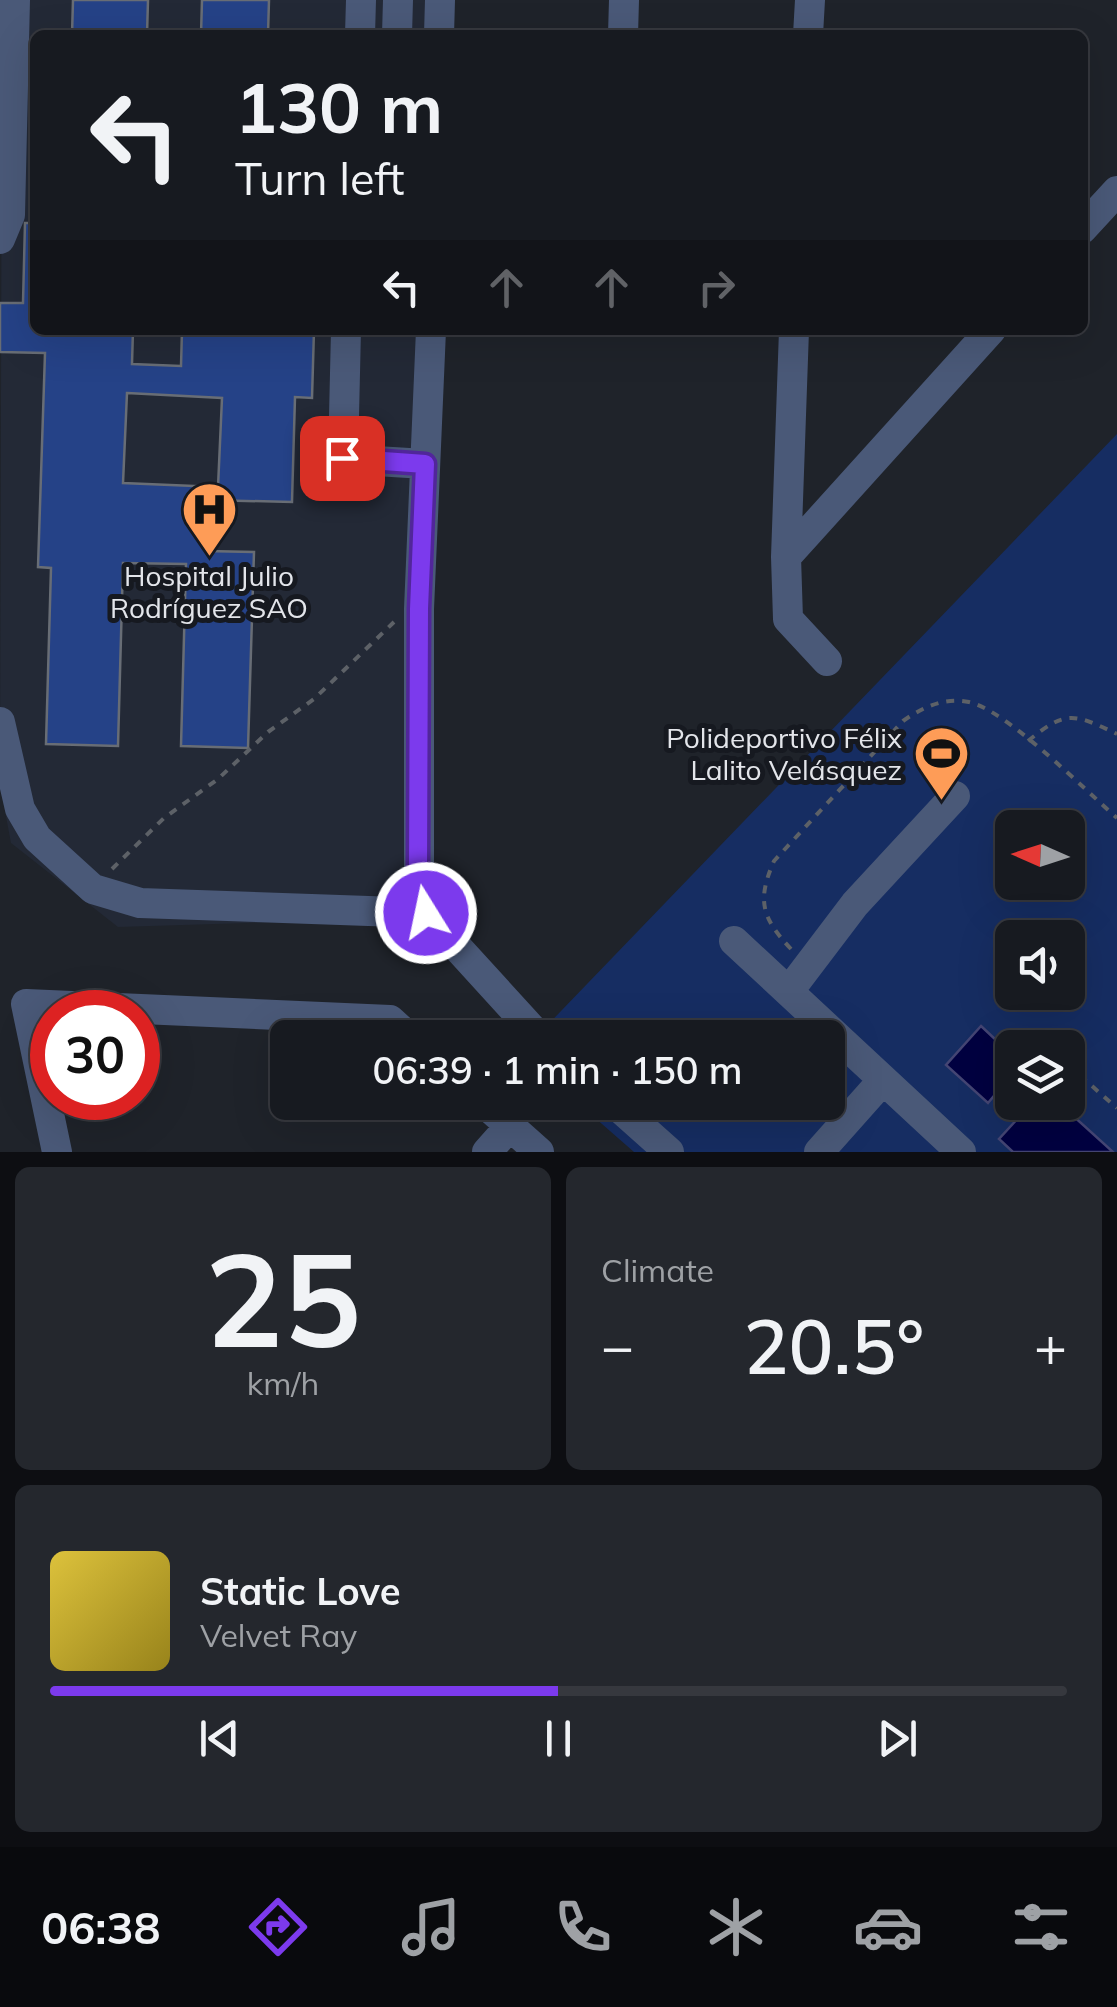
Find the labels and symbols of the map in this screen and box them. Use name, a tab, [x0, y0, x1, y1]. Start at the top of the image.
pin	[300, 416, 385, 501]
hospital icon: Hospital Julio Rodríguez SAO	[179, 479, 239, 558]
place label: Hospital Julio Rodríguez SAO	[110, 558, 308, 625]
place label: Polideportivo Félix Lalito Velásquez	[666, 720, 902, 787]
sports icon: Polideportivo Félix Lalito Velásquez	[911, 723, 971, 802]
north arrow	[995, 810, 1085, 900]
position arrow	[374, 861, 478, 965]
speed limit sign: 30	[30, 990, 160, 1120]

